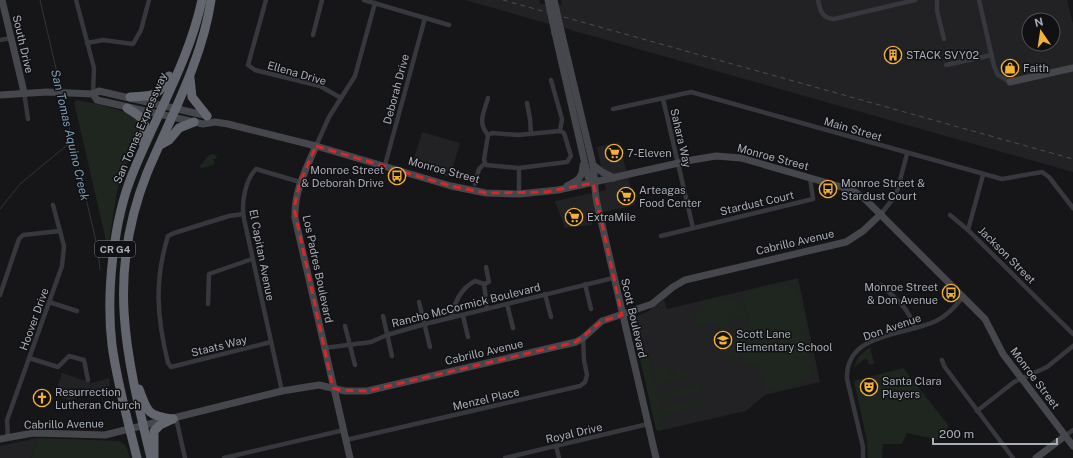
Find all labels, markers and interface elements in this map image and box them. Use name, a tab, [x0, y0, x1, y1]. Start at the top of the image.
north arrow	[1021, 12, 1061, 52]
street label: South Drive	[10, 14, 36, 74]
text: N	[1033, 15, 1044, 29]
building icon: STACK SVY02	[883, 45, 903, 65]
place label: STACK SVY02	[906, 49, 979, 61]
street label: Deborah Drive	[381, 53, 411, 125]
shop icon: Faith	[1000, 58, 1020, 78]
street label: Ellena Drive	[266, 59, 328, 87]
place label: Faith	[1023, 62, 1049, 74]
water label: San Tomas Aquino Creek	[48, 68, 92, 202]
street label: San Tomas Expressway	[111, 71, 169, 185]
street label: Sahara Way	[668, 107, 694, 169]
street label: Main Street	[823, 115, 883, 143]
street label: Monroe Street	[736, 142, 810, 172]
supermarket icon: 7-Eleven	[604, 143, 624, 163]
place label: 7-Eleven	[627, 147, 672, 159]
street label: Monroe Street	[407, 155, 481, 185]
place label: Monroe Street & Deborah Drive	[301, 164, 384, 189]
bus stop icon: Monroe Street & Deborah Drive	[387, 166, 407, 186]
place label: Monroe Street & Stardust Court	[841, 177, 925, 202]
bus stop icon: Monroe Street & Stardust Court	[818, 179, 838, 199]
place label: Arteagas Food Center	[639, 184, 702, 209]
supermarket icon: Arteagas Food Center	[616, 186, 636, 206]
street label: Stardust Court	[719, 189, 795, 217]
supermarket icon: ExtraMile	[564, 207, 584, 227]
street label: El Capitan Avenue	[247, 208, 277, 302]
place label: ExtraMile	[587, 211, 636, 223]
street label: Los Padres Boulevard	[301, 214, 335, 324]
street label: Jackson Street	[976, 224, 1038, 286]
street label: Cabrillo Avenue	[755, 227, 835, 257]
road number: CR G4	[95, 241, 135, 257]
street label: Scott Boulevard	[619, 277, 649, 359]
street label: Rancho McCormick Boulevard	[390, 281, 542, 329]
place label: Monroe Street & Don Avenue	[864, 281, 938, 306]
bus stop icon: Monroe Street & Don Avenue	[941, 283, 961, 303]
street label: Hoover Drive	[17, 286, 51, 352]
street label: Don Avenue	[861, 311, 923, 343]
place label: Scott Lane Elementary School	[736, 328, 833, 353]
school or university icon: Scott Lane Elementary School	[713, 330, 733, 350]
street label: Staats Way	[190, 333, 248, 359]
street label: Cabrillo Avenue	[444, 337, 524, 367]
street label: Monroe Street	[1008, 345, 1062, 411]
place label: Santa Clara Players	[882, 375, 942, 400]
theatre icon: Santa Clara Players	[859, 377, 879, 397]
street label: Menzel Place	[451, 385, 521, 413]
place label: Resurrection Lutheran Church	[55, 386, 141, 411]
church icon: Resurrection Lutheran Church	[32, 388, 52, 408]
street label: Cabrillo Avenue	[24, 417, 104, 431]
scale bar	[933, 420, 1057, 446]
street label: Royal Drive	[545, 421, 603, 445]
text: 200 m	[939, 427, 974, 441]

